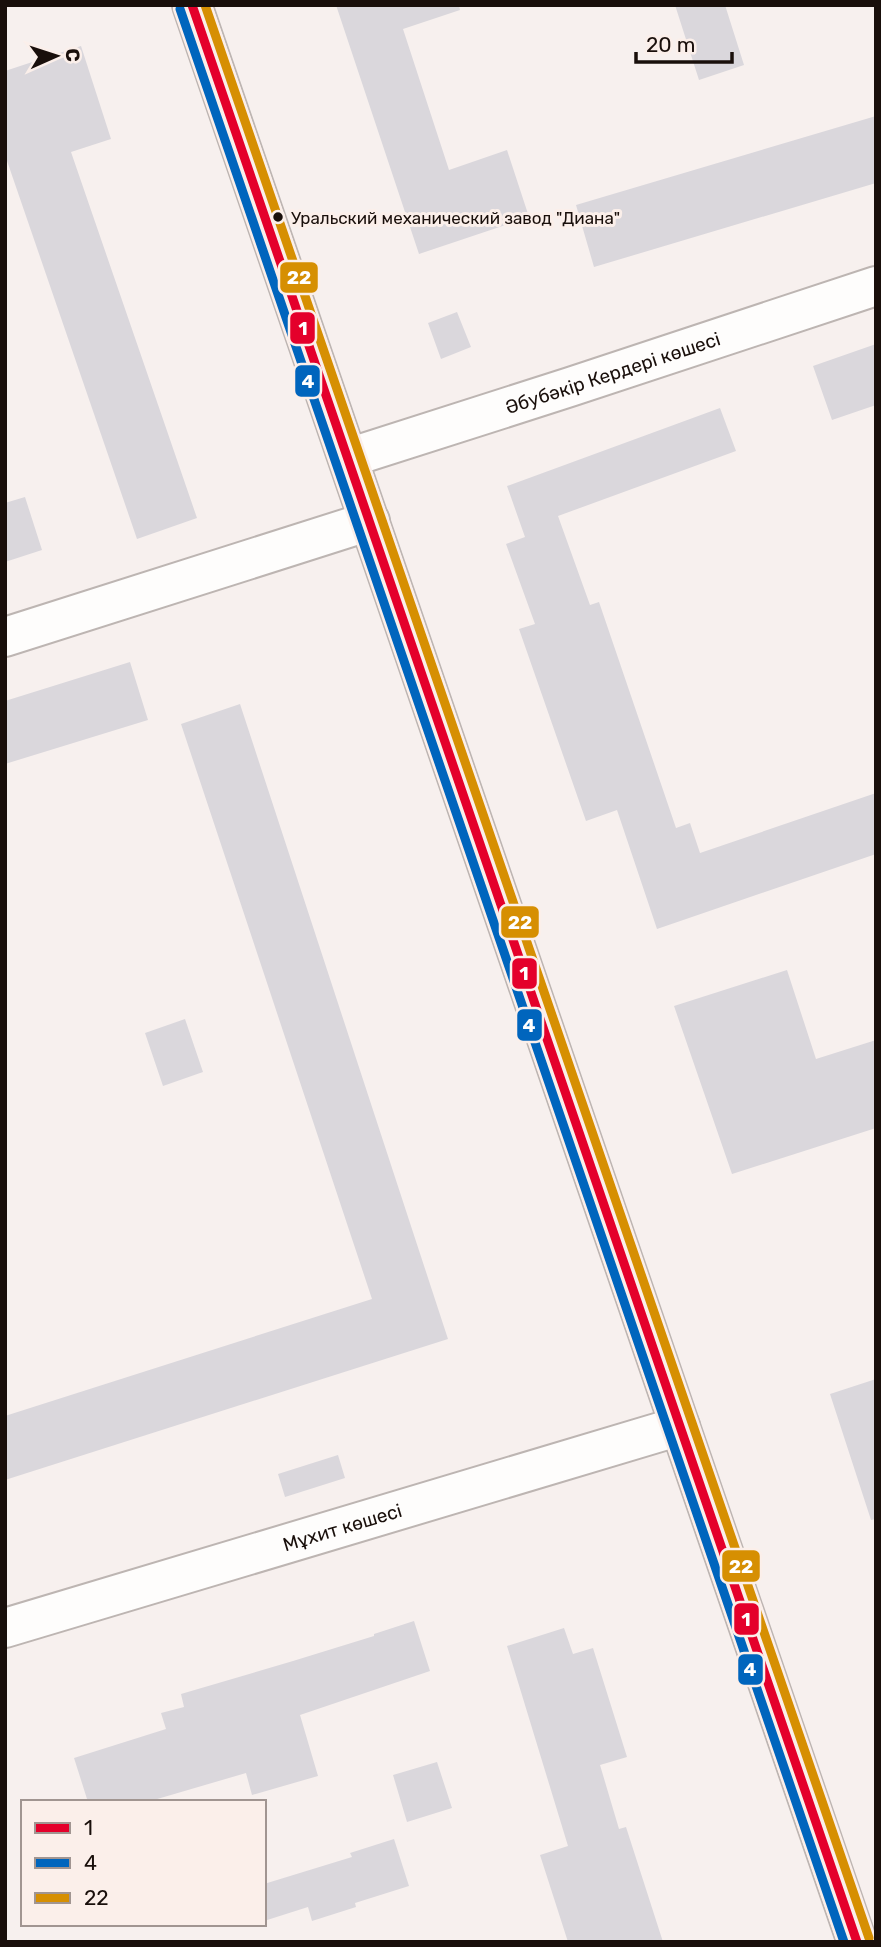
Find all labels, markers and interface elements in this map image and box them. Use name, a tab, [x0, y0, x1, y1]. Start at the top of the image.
north arrow	[21, 21, 91, 91]
scale bar	[636, 21, 732, 65]
text: 20 m	[646, 32, 695, 57]
text: С	[61, 48, 84, 62]
place label: Уральский механический завод "Диана"	[291, 208, 620, 228]
marker: Уральский механический завод "Диана"	[271, 210, 285, 224]
line badge: 22	[279, 261, 319, 294]
text: 22	[287, 266, 311, 289]
line badge: 1	[289, 311, 316, 345]
text: 1	[298, 317, 308, 340]
street label: Әбубәкір Кердері көшесі	[502, 327, 723, 419]
line badge: 4	[294, 364, 321, 398]
text: 4	[302, 370, 315, 393]
line badge: 22	[500, 905, 540, 939]
text: 22	[508, 911, 532, 934]
line badge: 1	[511, 957, 538, 990]
text: 1	[519, 962, 529, 985]
line badge: 4	[516, 1008, 543, 1042]
text: 4	[523, 1014, 536, 1037]
street label: Мұхит көшесі	[280, 1499, 405, 1556]
line badge: 22	[721, 1549, 761, 1583]
text: 22	[729, 1555, 753, 1578]
line badge: 1	[733, 1602, 760, 1636]
text: 1	[741, 1608, 751, 1631]
line badge: 4	[737, 1653, 764, 1686]
text: 4	[744, 1658, 757, 1681]
legend	[21, 1800, 266, 1926]
text: 1	[84, 1815, 93, 1840]
text: 4	[84, 1850, 97, 1875]
text: 22	[84, 1885, 109, 1910]

